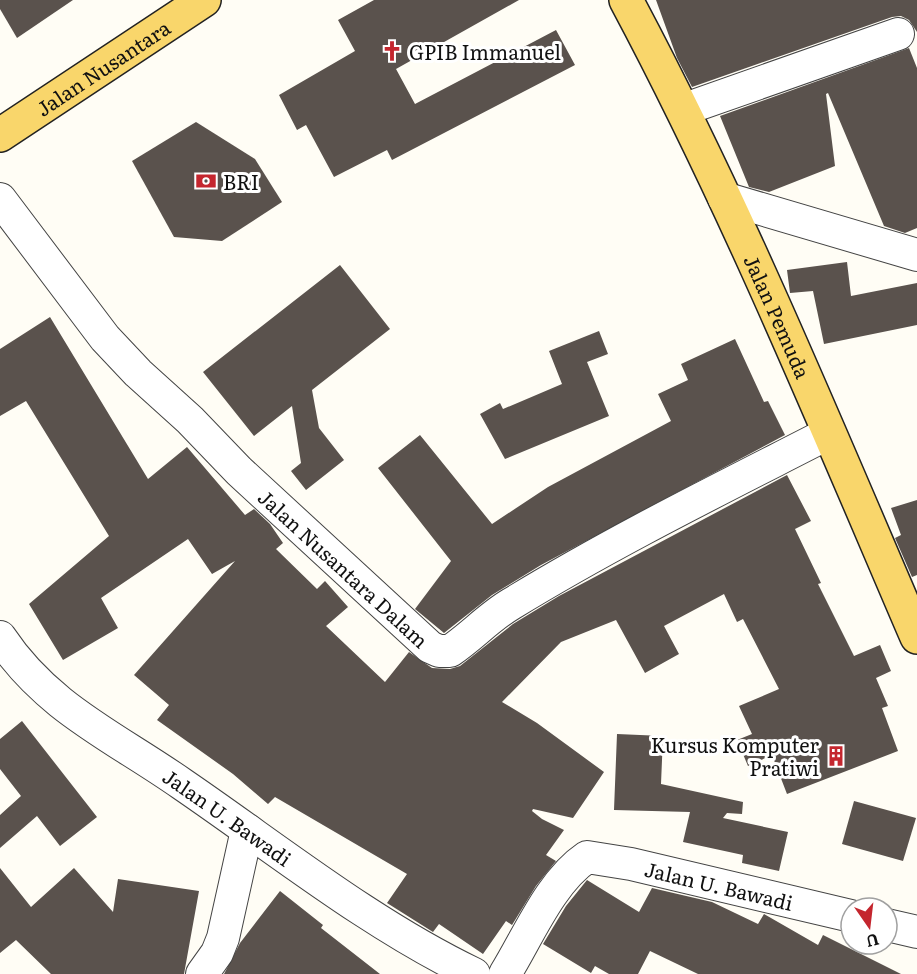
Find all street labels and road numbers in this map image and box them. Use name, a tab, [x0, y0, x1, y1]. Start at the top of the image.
street label: Jalan Nusantara	[30, 12, 176, 122]
street label: Jalan Pemuda	[738, 249, 819, 383]
street label: Jalan Nusantara Dalam	[252, 482, 436, 654]
street label: Jalan U. Bawadi	[157, 760, 299, 873]
street label: Jalan U. Bawadi	[642, 853, 797, 917]

